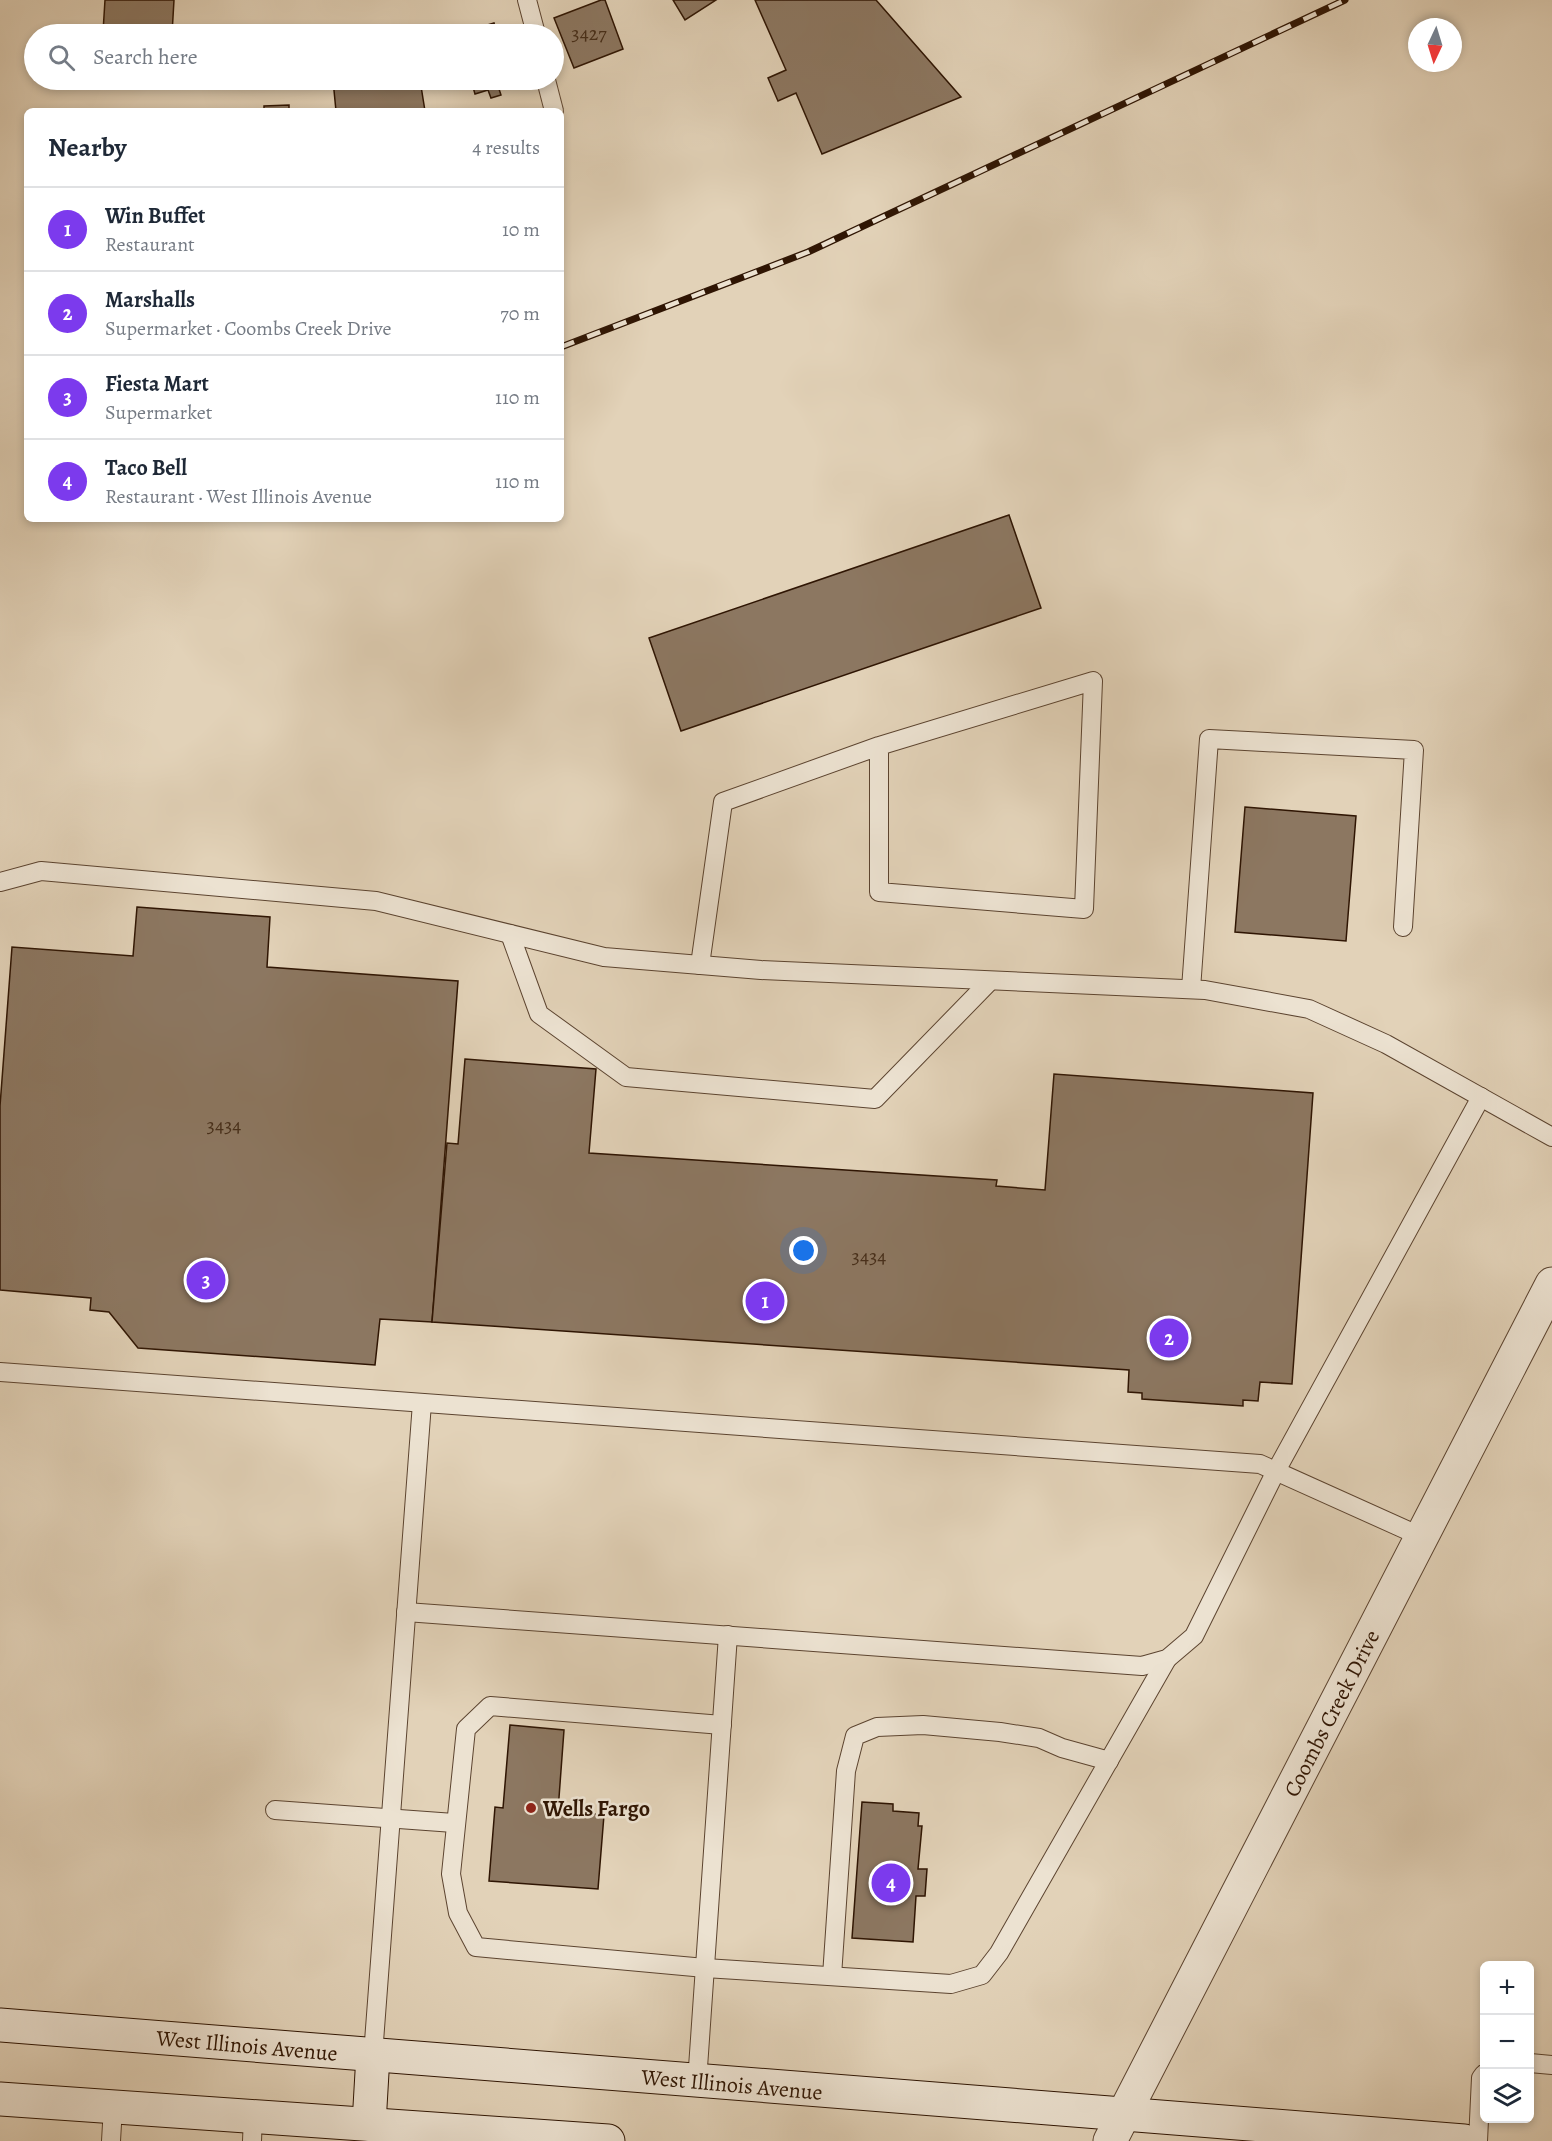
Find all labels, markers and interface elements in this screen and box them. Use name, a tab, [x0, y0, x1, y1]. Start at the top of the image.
north arrow	[1408, 18, 1462, 72]
house number: 3427	[571, 20, 607, 47]
search box	[24, 24, 564, 90]
icon: search	[45, 41, 78, 74]
text: Search here	[93, 42, 198, 72]
text: Nearby	[48, 130, 127, 165]
text: 4 results	[472, 134, 540, 161]
text: Win Buffet	[105, 201, 205, 231]
text: 1	[64, 216, 71, 243]
text: 10 m	[502, 216, 540, 243]
text: Restaurant	[105, 231, 195, 258]
text: Marshalls	[105, 285, 195, 315]
text: 2	[63, 300, 72, 327]
text: 70 m	[500, 300, 540, 327]
text: Supermarket · Coombs Creek Drive	[105, 315, 391, 342]
text: Fiesta Mart	[105, 369, 209, 399]
text: 3	[63, 384, 72, 411]
text: 110 m	[495, 384, 540, 411]
text: Supermarket	[105, 399, 212, 426]
text: Taco Bell	[105, 453, 187, 483]
text: 4	[63, 468, 72, 495]
text: 110 m	[495, 468, 540, 495]
text: Restaurant · West Illinois Avenue	[105, 483, 372, 510]
house number: 3434	[207, 1112, 241, 1139]
your location	[789, 1236, 818, 1265]
house number: 3434	[852, 1243, 886, 1270]
pin: 3	[186, 1258, 226, 1302]
pin: 1	[746, 1278, 784, 1324]
pin: 2	[1150, 1316, 1188, 1360]
street label: Coombs Creek Drive	[1277, 1625, 1387, 1802]
place label: Wells Fargo	[542, 1794, 650, 1824]
marker: Wells Fargo	[524, 1801, 538, 1815]
pin: 4	[872, 1860, 910, 1906]
map controls	[1480, 1961, 1534, 2123]
button: +	[1480, 1961, 1534, 2015]
button: −	[1480, 2015, 1534, 2069]
street label: West Illinois Avenue	[154, 2023, 339, 2069]
street label: West Illinois Avenue	[639, 2062, 824, 2108]
button: layers	[1480, 2069, 1534, 2123]

